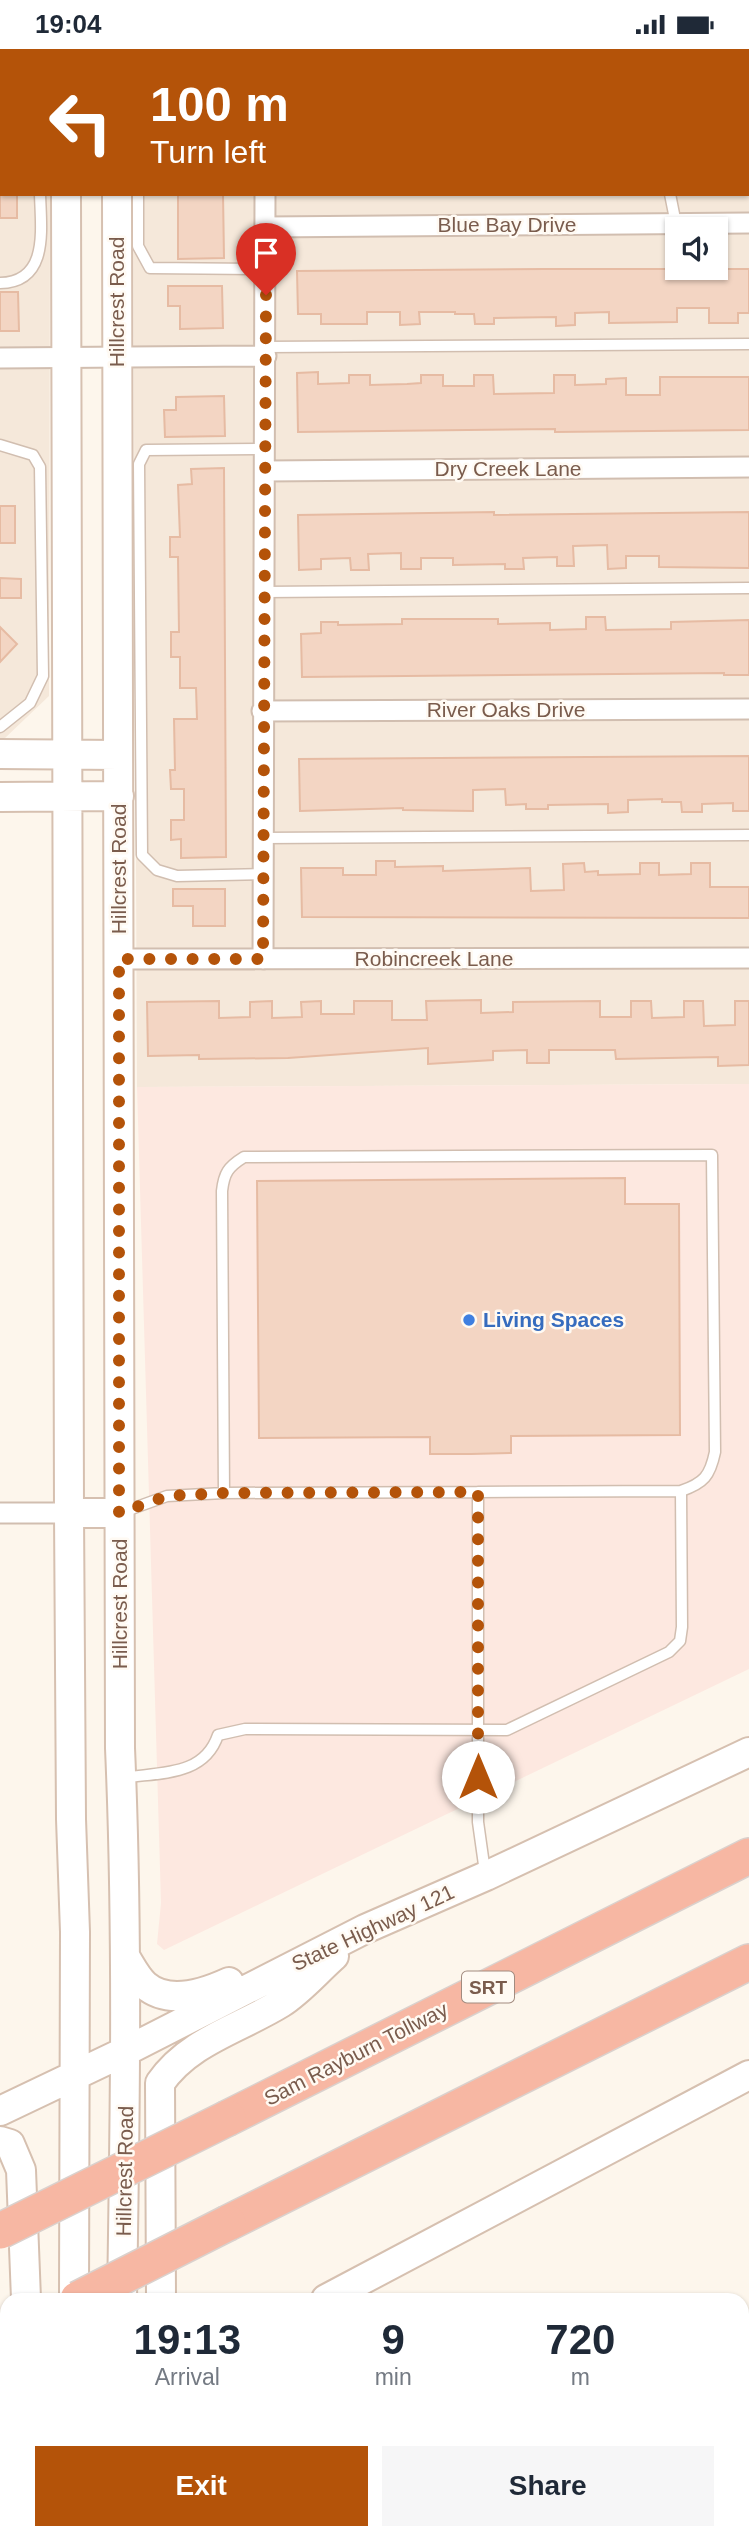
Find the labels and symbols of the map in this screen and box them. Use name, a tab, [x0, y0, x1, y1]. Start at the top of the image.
street label: Blue Bay Drive	[438, 213, 576, 236]
pin	[236, 223, 296, 295]
street label: Hillcrest Road	[105, 237, 128, 367]
street label: Dry Creek Lane	[434, 457, 582, 480]
street label: River Oaks Drive	[427, 698, 585, 721]
street label: Hillcrest Road	[107, 804, 130, 934]
street label: Robincreek Lane	[355, 947, 513, 970]
place label: Living Spaces	[483, 1308, 624, 1331]
marker: Living Spaces	[461, 1312, 477, 1328]
street label: Hillcrest Road	[108, 1539, 131, 1669]
position arrow	[441, 1740, 515, 1814]
street label: State Highway 121	[288, 1880, 458, 1975]
road number: SRT	[462, 1971, 514, 2003]
street label: Sam Rayburn Tollway	[260, 1997, 452, 2110]
street label: Hillcrest Road	[112, 2105, 137, 2237]

